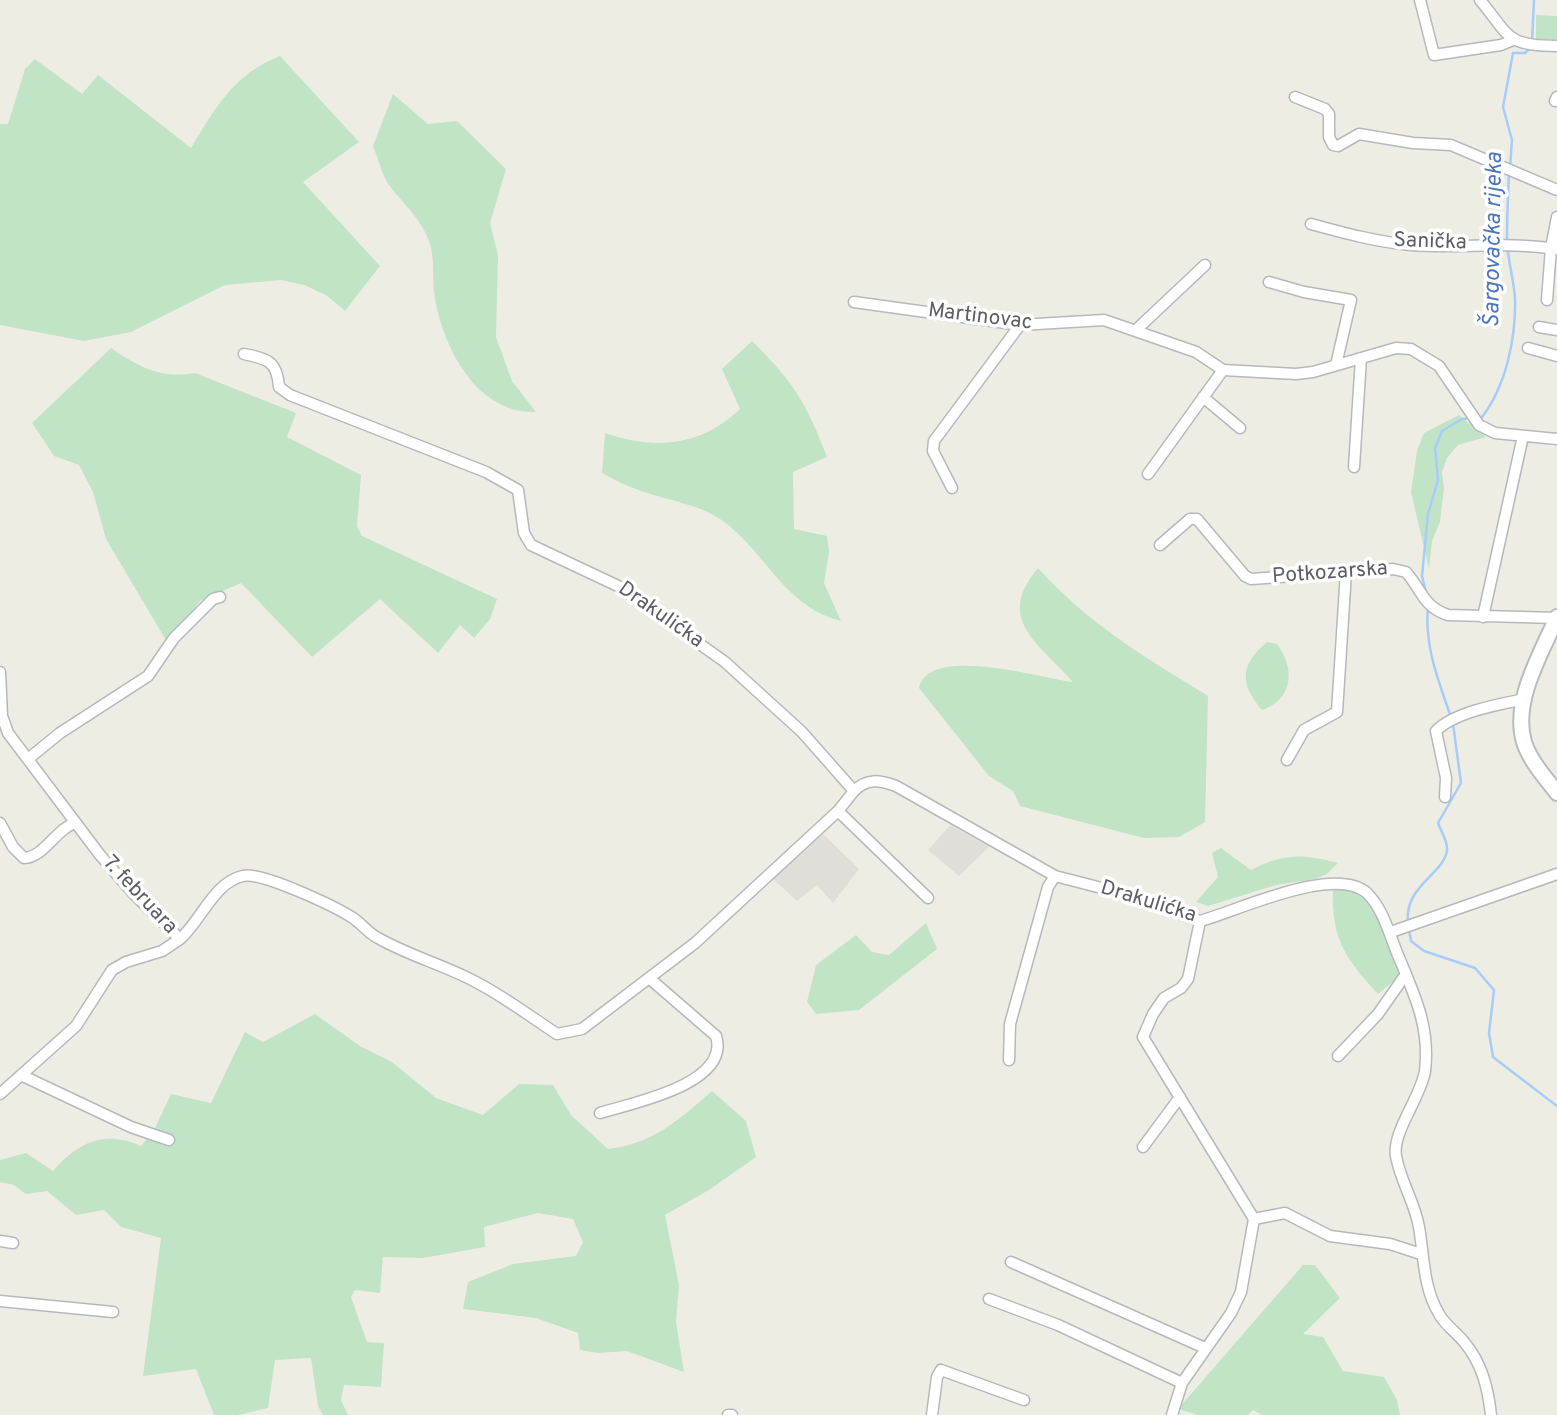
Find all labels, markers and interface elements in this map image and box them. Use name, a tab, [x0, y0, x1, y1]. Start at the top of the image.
water label: Šargovačka rijeka	[1480, 152, 1510, 328]
street label: Sanička	[1393, 229, 1467, 257]
street label: Martinovac	[926, 299, 1034, 337]
street label: Potkozarska	[1271, 557, 1389, 591]
street label: Drakulićka	[612, 577, 708, 655]
street label: 7. februara	[96, 852, 182, 940]
street label: Drakulićka	[1097, 876, 1199, 930]

